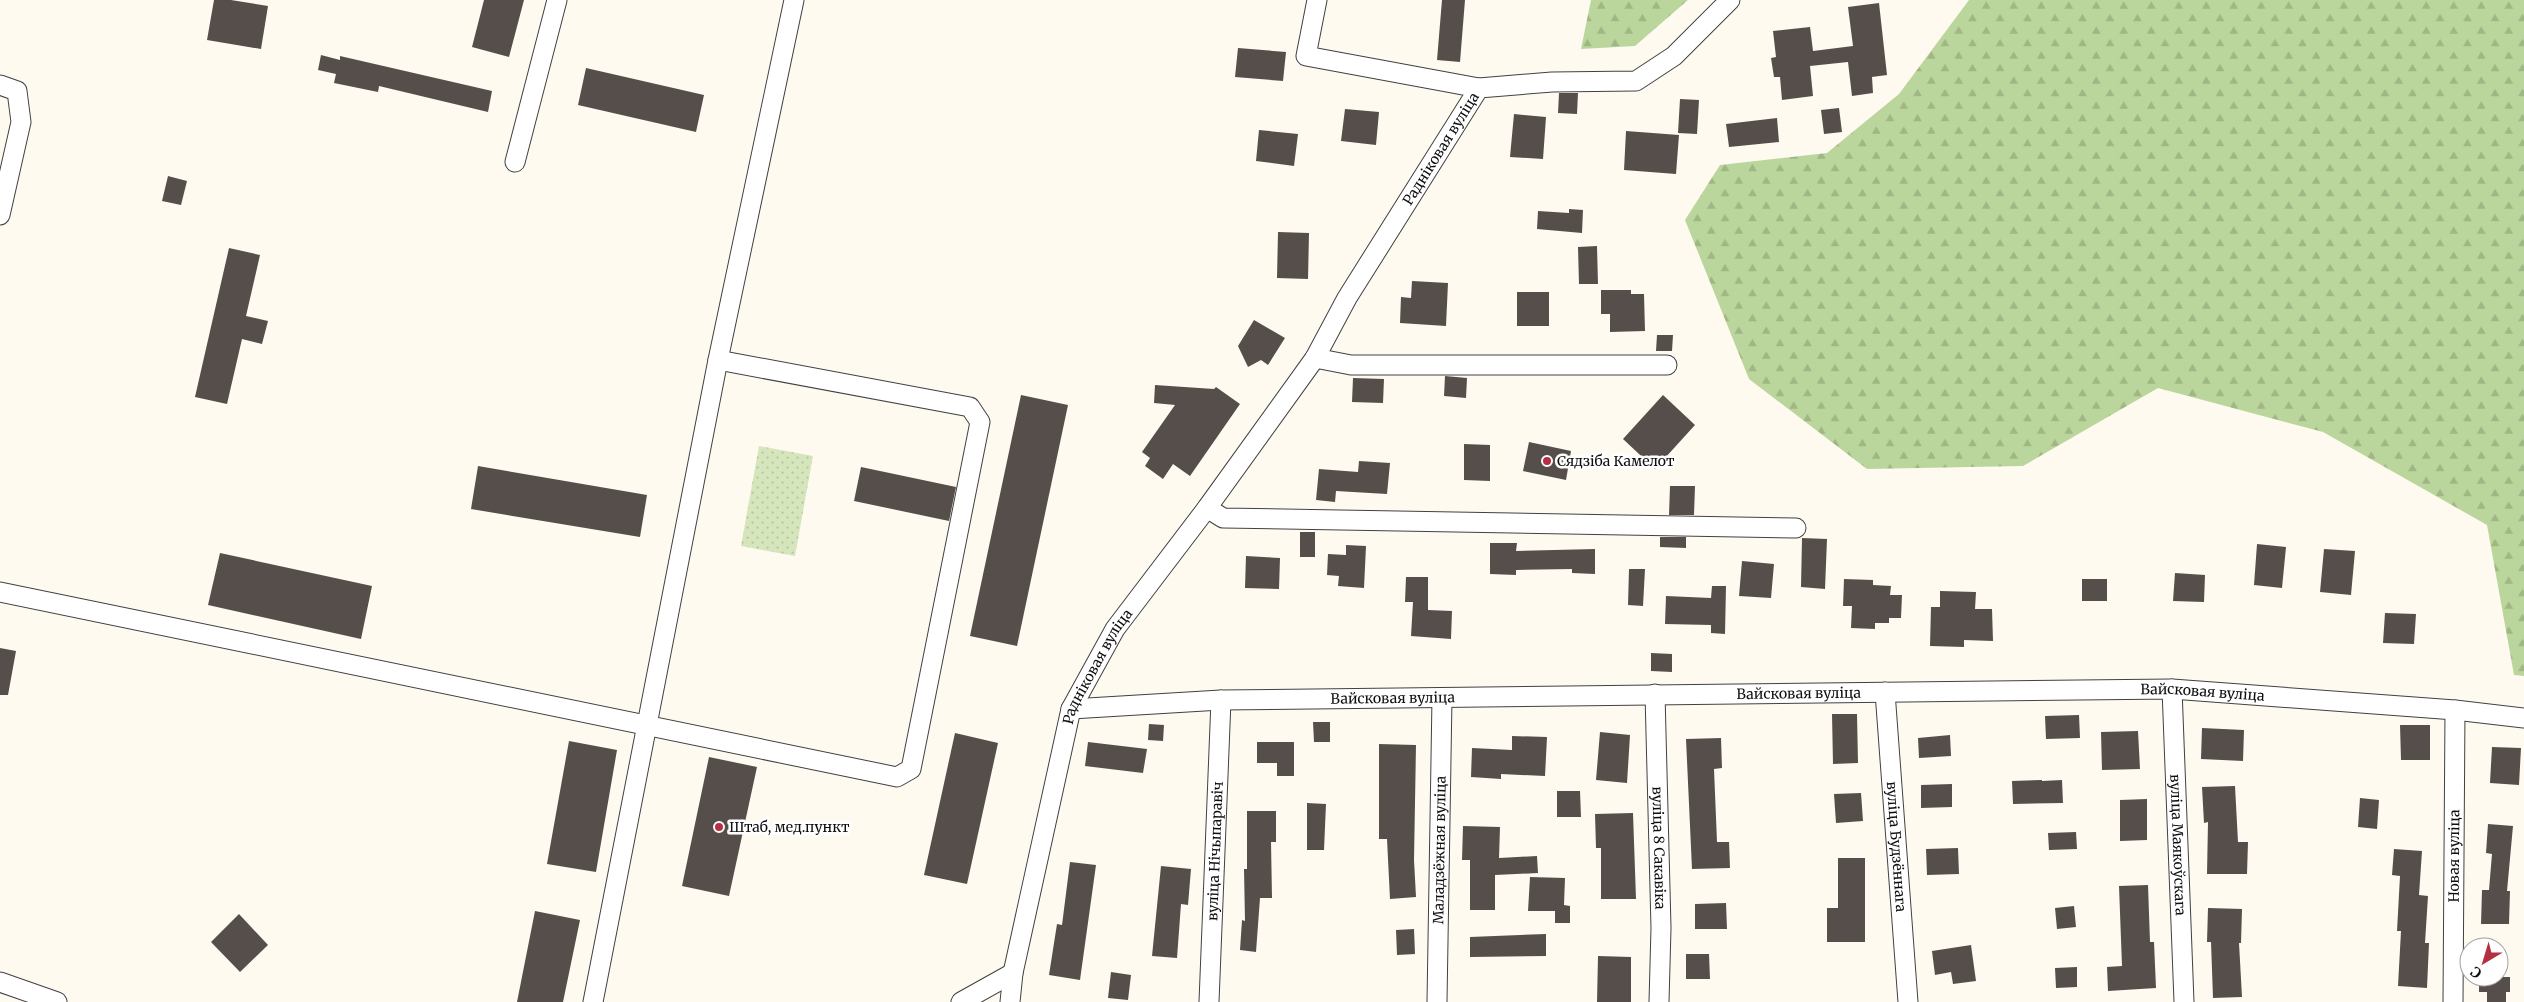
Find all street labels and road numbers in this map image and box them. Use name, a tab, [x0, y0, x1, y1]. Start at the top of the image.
street label: Радніковая вуліца	[1399, 89, 1483, 208]
street label: Радніковая вуліца	[1059, 605, 1136, 726]
street label: Вайсковая вуліца	[2140, 680, 2266, 705]
street label: Вайсковая вуліца	[1736, 684, 1861, 703]
street label: Вайсковая вуліца	[1330, 688, 1455, 708]
street label: вуліца Маякоўскага	[2166, 774, 2190, 916]
street label: Маладзёжная вуліца	[1429, 775, 1450, 924]
street label: вуліца Нічыпаравіч	[1203, 781, 1227, 921]
street label: вуліца Будзённага	[1883, 781, 1910, 913]
street label: вуліца 8 Сакавіка	[1648, 786, 1670, 910]
street label: Новая вуліца	[2445, 809, 2463, 903]

